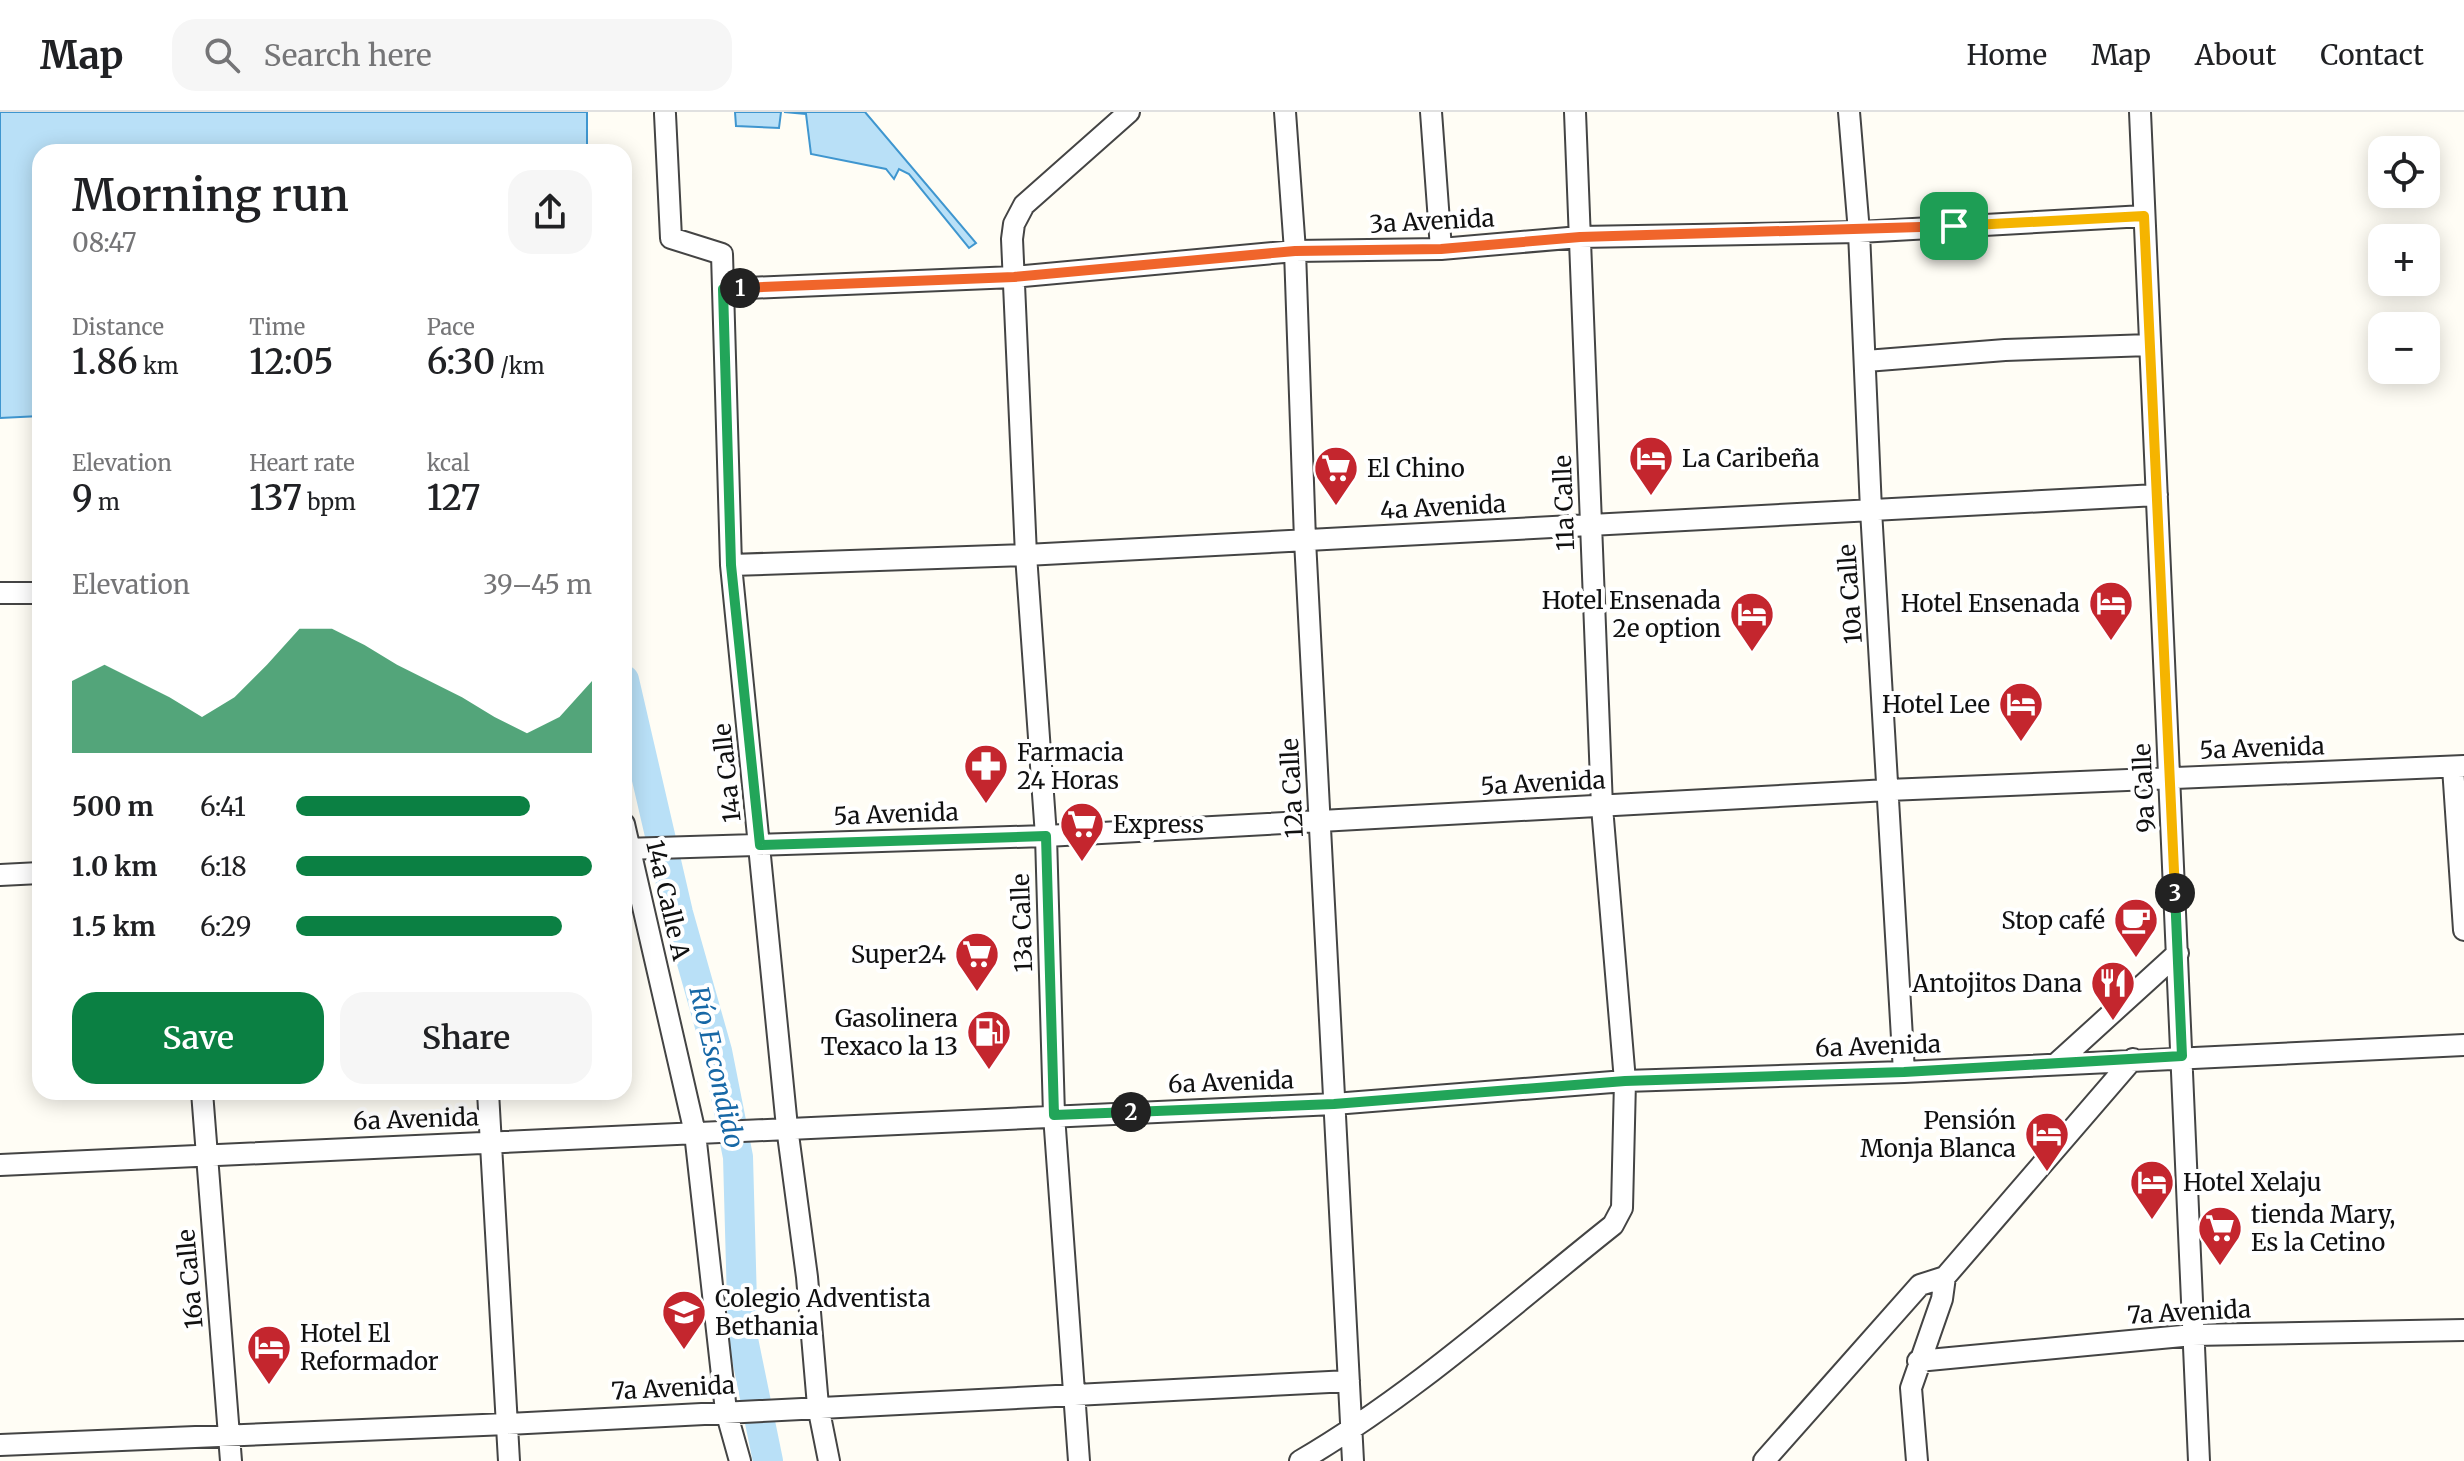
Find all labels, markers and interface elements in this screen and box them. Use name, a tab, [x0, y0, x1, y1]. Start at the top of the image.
search box	[172, 19, 732, 91]
text: Map	[40, 32, 124, 79]
icon: search	[200, 33, 244, 77]
text: Search here	[264, 36, 432, 74]
text: Home	[1966, 37, 2047, 73]
text: Map	[2091, 37, 2151, 73]
text: About	[2195, 37, 2276, 73]
text: Contact	[2320, 37, 2424, 73]
map controls	[2368, 136, 2440, 384]
button: locate	[2368, 136, 2440, 208]
text: Morning run	[72, 168, 349, 223]
button: share	[508, 170, 592, 254]
pin	[1920, 192, 1988, 260]
street label: 3a Avenida	[1369, 202, 1495, 240]
icon: arrive	[1932, 204, 1976, 248]
button: +	[2368, 224, 2440, 296]
text: 08:47	[72, 226, 137, 259]
pin: 1	[720, 268, 760, 308]
text: 1	[735, 274, 745, 302]
button: −	[2368, 312, 2440, 384]
text: Distance	[72, 313, 164, 341]
text: Time	[249, 313, 305, 341]
text: Pace	[427, 313, 475, 341]
text: 1.86	[72, 341, 138, 383]
text: 12:05	[249, 341, 333, 383]
text: 6:30	[427, 341, 495, 383]
text: km	[138, 352, 179, 380]
text: /km	[495, 352, 545, 380]
hotel icon: La Caribeña	[1627, 434, 1675, 497]
place label: La Caribeña	[1682, 443, 1820, 474]
supermarket icon: El Chino	[1312, 444, 1360, 507]
text: Elevation	[72, 449, 172, 477]
text: Heart rate	[249, 449, 355, 477]
text: kcal	[427, 449, 470, 477]
place label: El Chino	[1367, 453, 1465, 484]
street label: 11a Calle	[1547, 455, 1581, 551]
text: 9	[72, 477, 93, 519]
text: 137	[249, 477, 302, 519]
text: 127	[427, 477, 481, 519]
text: m	[93, 488, 120, 516]
text: bpm	[302, 488, 356, 516]
street label: 4a Avenida	[1379, 488, 1507, 526]
street label: 10a Calle	[1831, 543, 1869, 645]
text: Elevation	[72, 568, 190, 601]
text: 39–45 m	[483, 568, 592, 601]
hotel icon: Hotel Ensenada	[2087, 579, 2135, 642]
place label: Hotel Ensenada 2e option	[1542, 585, 1721, 644]
place label: Hotel Ensenada	[1901, 588, 2080, 619]
hotel icon: Hotel Ensenada 2e option	[1728, 590, 1776, 653]
hotel icon: Hotel Lee	[1997, 680, 2045, 743]
place label: Hotel Lee	[1882, 689, 1990, 720]
street label: 14a Calle	[706, 722, 748, 824]
street label: 5a Avenida	[2199, 730, 2325, 766]
place label: Farmacia 24 Horas	[1017, 737, 1124, 796]
street label: 12a Calle	[1274, 737, 1310, 839]
pharmacy icon: Farmacia 24 Horas	[962, 742, 1010, 805]
street label: 9a Calle	[2126, 743, 2162, 833]
street label: 5a Avenida	[1480, 764, 1606, 802]
text: 500 m	[72, 790, 154, 823]
text: 6:41	[200, 790, 246, 823]
street label: 5a Avenida	[833, 796, 959, 832]
supermarket icon: Express	[1058, 800, 1106, 863]
place label: Express	[1113, 809, 1204, 840]
street label: 14a Calle A	[639, 837, 697, 964]
text: 1.0 km	[72, 850, 157, 883]
text: 6:18	[200, 850, 247, 883]
street label: 13a Calle	[1005, 873, 1039, 973]
pin: 3	[2155, 873, 2195, 913]
text: 3	[2169, 879, 2181, 907]
cafe icon: Stop café	[2112, 896, 2160, 959]
place label: Stop café	[2001, 905, 2105, 936]
text: 1.5 km	[72, 910, 156, 943]
text: 6:29	[200, 910, 251, 943]
supermarket icon: Super24	[953, 930, 1001, 993]
place label: Super24	[851, 939, 946, 970]
restaurant icon: Antojitos Dana	[2089, 959, 2137, 1022]
place label: Antojitos Dana	[1911, 968, 2082, 999]
water label: Río Escondido	[682, 983, 752, 1151]
button: Save	[72, 992, 324, 1084]
button: Share	[340, 992, 592, 1084]
place label: Gasolinera Texaco la 13	[821, 1003, 958, 1062]
fuel station icon: Gasolinera Texaco la 13	[965, 1008, 1013, 1071]
street label: 6a Avenida	[1815, 1028, 1942, 1064]
street label: 6a Avenida	[1168, 1064, 1295, 1100]
pin: 2	[1111, 1092, 1151, 1132]
text: 2	[1125, 1098, 1137, 1126]
street label: 6a Avenida	[353, 1101, 480, 1137]
place label: Pensión Monja Blanca	[1860, 1105, 2016, 1164]
hotel icon: Pensión Monja Blanca	[2023, 1110, 2071, 1173]
hotel icon: Hotel Xelaju	[2128, 1158, 2176, 1221]
place label: Hotel Xelaju	[2183, 1167, 2322, 1198]
place label: tienda Mary, Es la Cetino	[2251, 1199, 2395, 1258]
supermarket icon: tienda Mary, Es la Cetino	[2196, 1204, 2244, 1267]
street label: 16a Calle	[170, 1228, 210, 1330]
place label: Colegio Adventista Bethania	[715, 1283, 931, 1342]
school or university icon: Colegio Adventista Bethania	[660, 1288, 708, 1351]
street label: 7a Avenida	[2126, 1293, 2252, 1331]
place label: Hotel El Reformador	[300, 1318, 439, 1377]
hotel icon: Hotel El Reformador	[245, 1323, 293, 1386]
street label: 7a Avenida	[610, 1369, 736, 1407]

